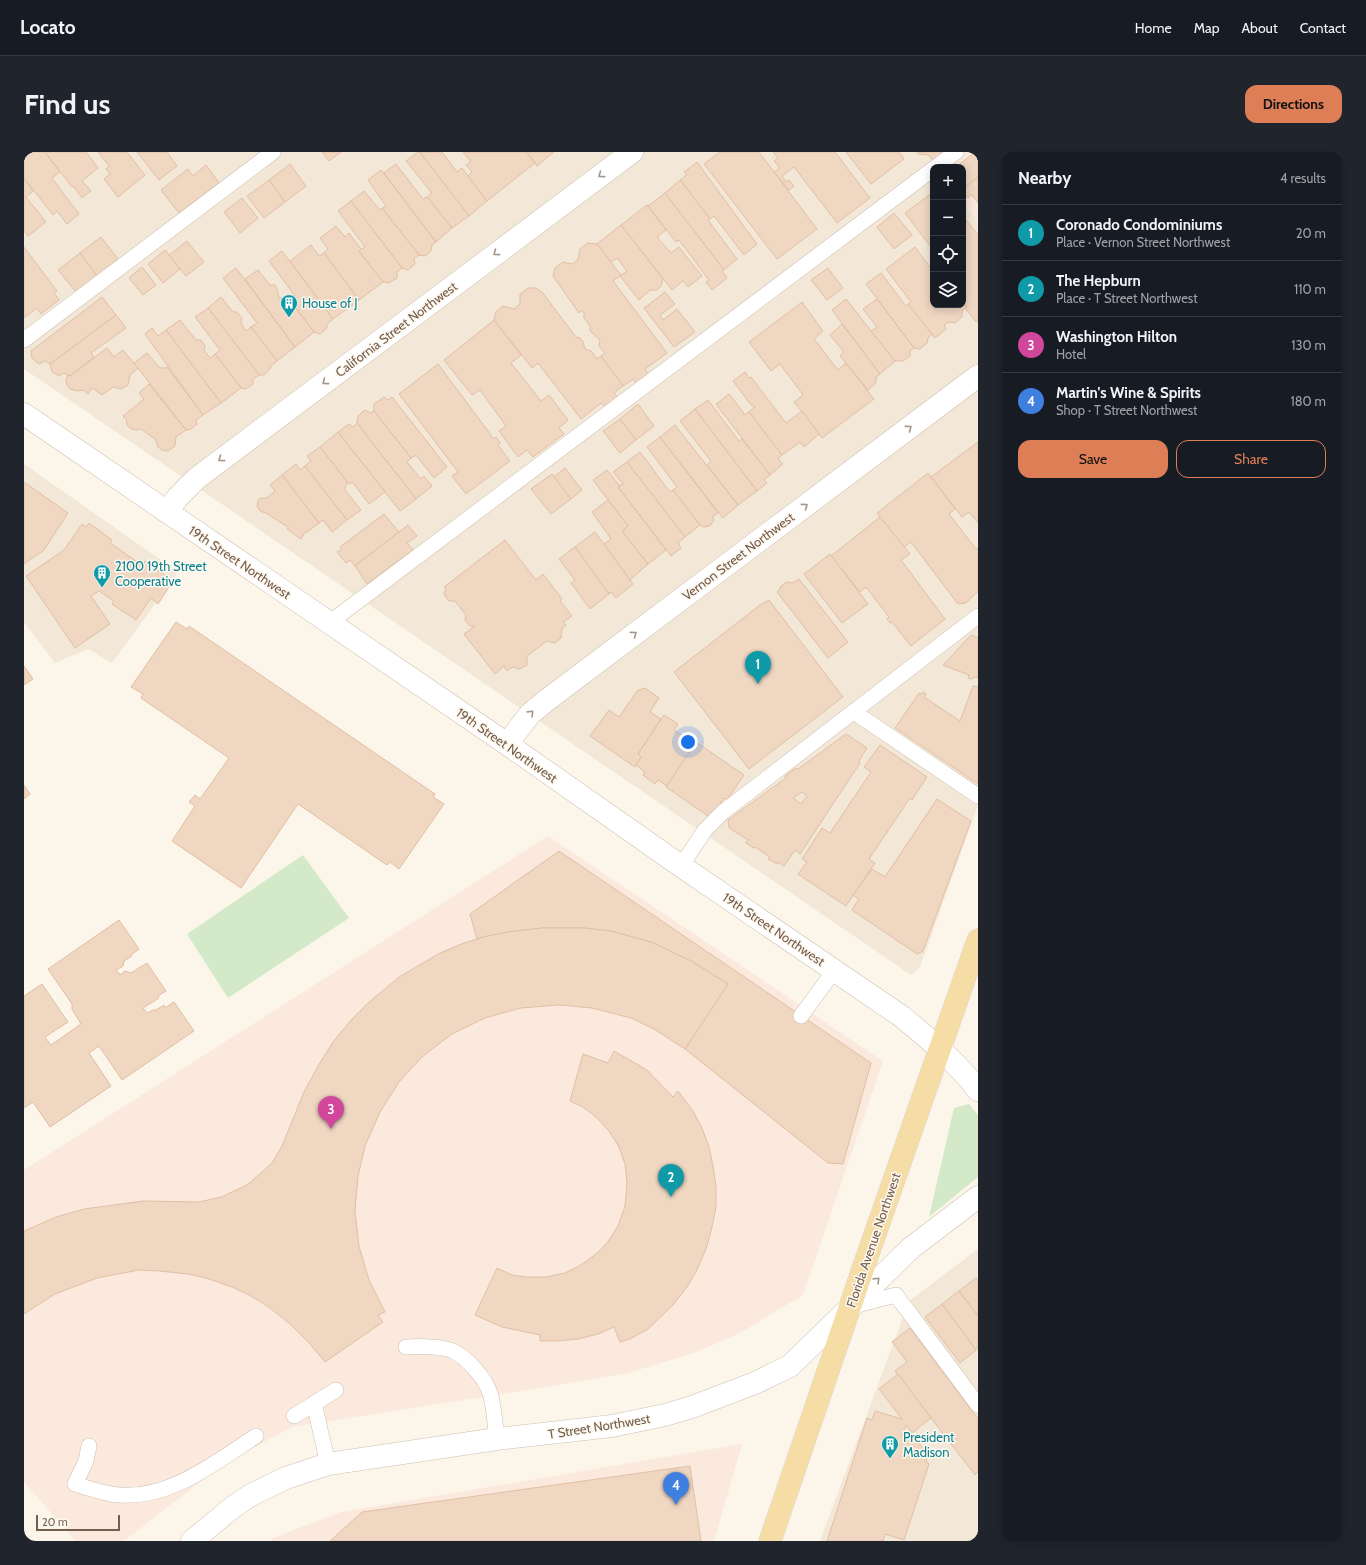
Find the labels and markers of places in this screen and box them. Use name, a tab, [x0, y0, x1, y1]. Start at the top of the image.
building icon: House of J	[279, 293, 299, 318]
place label: House of J	[302, 295, 358, 311]
place label: 2100 19th Street Cooperative	[115, 558, 207, 589]
building icon: 2100 19th Street Cooperative	[92, 563, 112, 588]
pin: 1	[745, 651, 771, 684]
pin: 3	[318, 1096, 344, 1129]
pin: 2	[658, 1164, 684, 1197]
place label: President Madison	[903, 1429, 955, 1460]
building icon: President Madison	[880, 1434, 900, 1459]
pin: 4	[663, 1472, 689, 1505]

